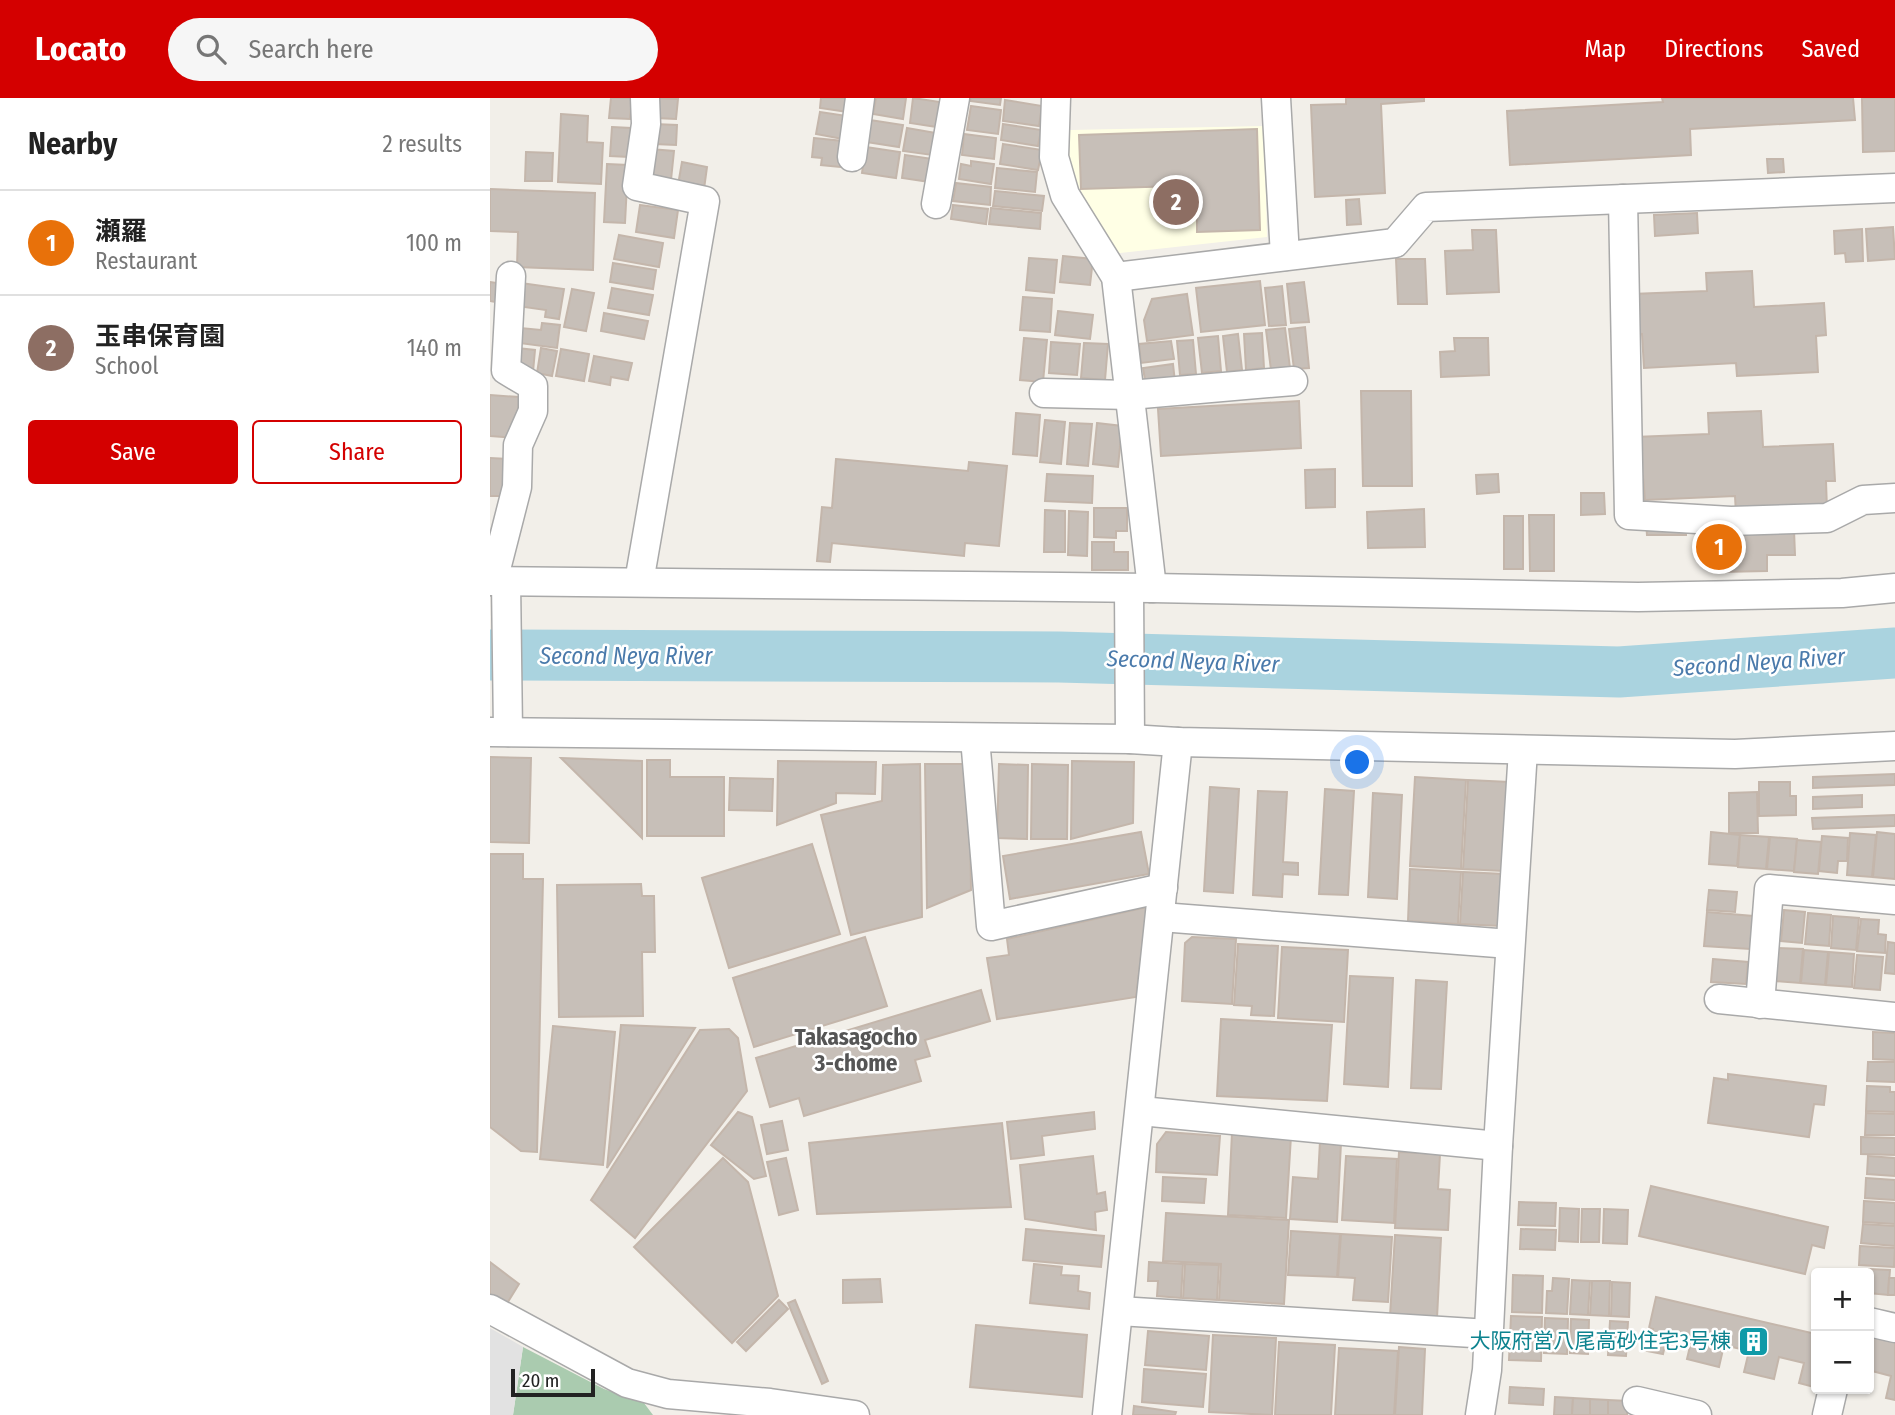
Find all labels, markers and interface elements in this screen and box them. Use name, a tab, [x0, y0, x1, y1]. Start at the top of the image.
search box	[168, 18, 658, 81]
text: Locato	[35, 29, 126, 69]
icon: search	[192, 30, 230, 68]
text: Search here	[248, 34, 374, 65]
text: Map	[1585, 35, 1626, 63]
text: Directions	[1664, 35, 1763, 63]
text: Saved	[1801, 35, 1860, 63]
text: Nearby	[28, 126, 117, 162]
text: 2 results	[382, 130, 462, 158]
pin: 2	[1153, 176, 1199, 228]
text: 瀬羅	[95, 216, 147, 247]
text: 1	[46, 229, 56, 257]
text: 100 m	[406, 229, 462, 257]
text: Restaurant	[95, 247, 197, 275]
text: 玉串保育園	[95, 321, 225, 352]
text: 2	[46, 334, 56, 362]
text: 140 m	[407, 334, 462, 362]
text: School	[95, 352, 159, 380]
button: Save	[28, 420, 238, 484]
button: Share	[252, 420, 462, 484]
pin: 1	[1696, 521, 1742, 573]
water label: Second Neya River	[539, 642, 713, 670]
water label: Second Neya River	[1671, 642, 1847, 682]
water label: Second Neya River	[1105, 644, 1281, 678]
your location	[1340, 745, 1374, 779]
district label: Takasagocho 3-chome	[795, 1023, 917, 1077]
map controls	[1811, 1268, 1874, 1394]
button: +	[1811, 1268, 1874, 1331]
building icon: 大阪府営八尾高砂住宅3号棟	[1737, 1324, 1771, 1358]
place label: 大阪府営八尾高砂住宅3号棟	[1470, 1328, 1731, 1354]
button: −	[1811, 1331, 1874, 1394]
scale bar	[511, 1366, 595, 1398]
text: 20 m	[522, 1369, 559, 1392]

